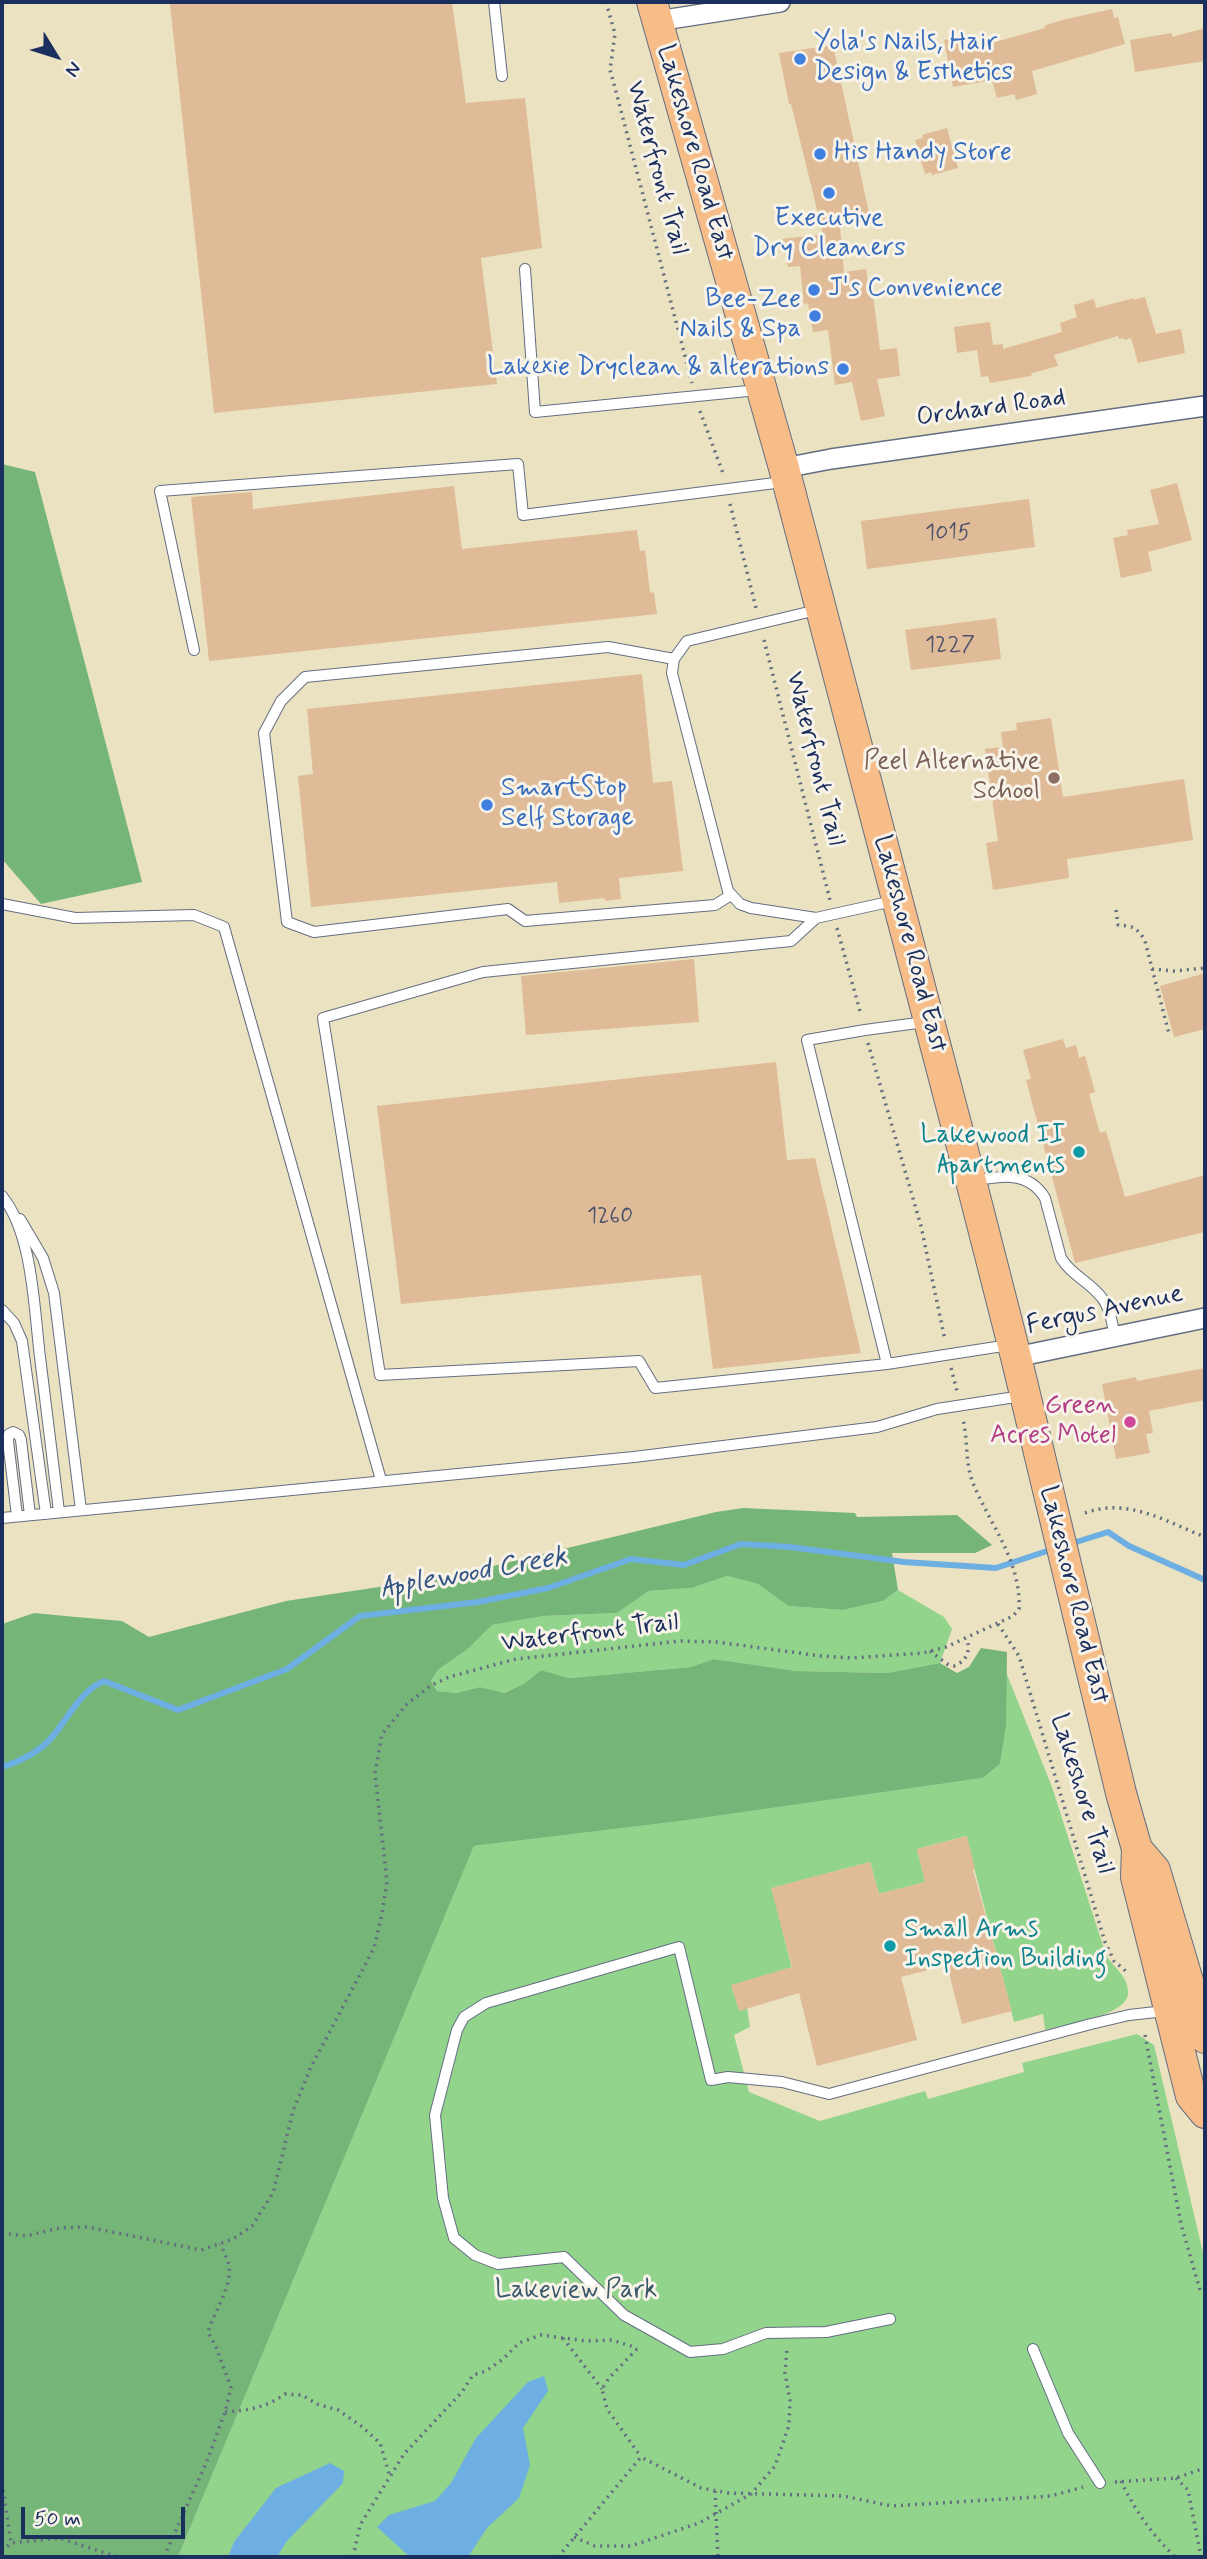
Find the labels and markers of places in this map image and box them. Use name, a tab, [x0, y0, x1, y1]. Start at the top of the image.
place label: Yola's Nails, Hair Design & Esthetics	[814, 28, 1013, 90]
marker: Yola's Nails, Hair Design & Esthetics	[792, 51, 808, 67]
place label: His Handy Store	[834, 138, 1012, 170]
marker: His Handy Store	[812, 146, 828, 162]
marker: Executive Dry Cleaners	[821, 185, 837, 201]
place label: Executive Dry Cleaners	[752, 204, 906, 266]
place label: J's Convenience	[828, 274, 1003, 306]
marker: J's Convenience	[806, 282, 822, 298]
place label: Bee-Zee Nails & Spa	[680, 285, 801, 346]
marker: Bee-Zee Nails & Spa	[807, 308, 823, 324]
place label: Lakexie Dryclean & alterations	[487, 353, 829, 385]
marker: Lakexie Dryclean & alterations	[835, 361, 851, 377]
place label: Peel Alternative School	[864, 747, 1040, 808]
marker: Peel Alternative School	[1046, 770, 1062, 786]
place label: SmartStop Self Storage	[501, 774, 634, 836]
marker: SmartStop Self Storage	[479, 797, 495, 813]
place label: Lakewood II Apartments	[921, 1121, 1065, 1182]
marker: Lakewood II Apartments	[1071, 1144, 1087, 1160]
place label: Green Acres Motel	[990, 1391, 1116, 1452]
marker: Green Acres Motel	[1122, 1414, 1138, 1430]
place label: Small Arms Inspection Building	[904, 1915, 1107, 1976]
marker: Small Arms Inspection Building	[882, 1938, 898, 1954]

